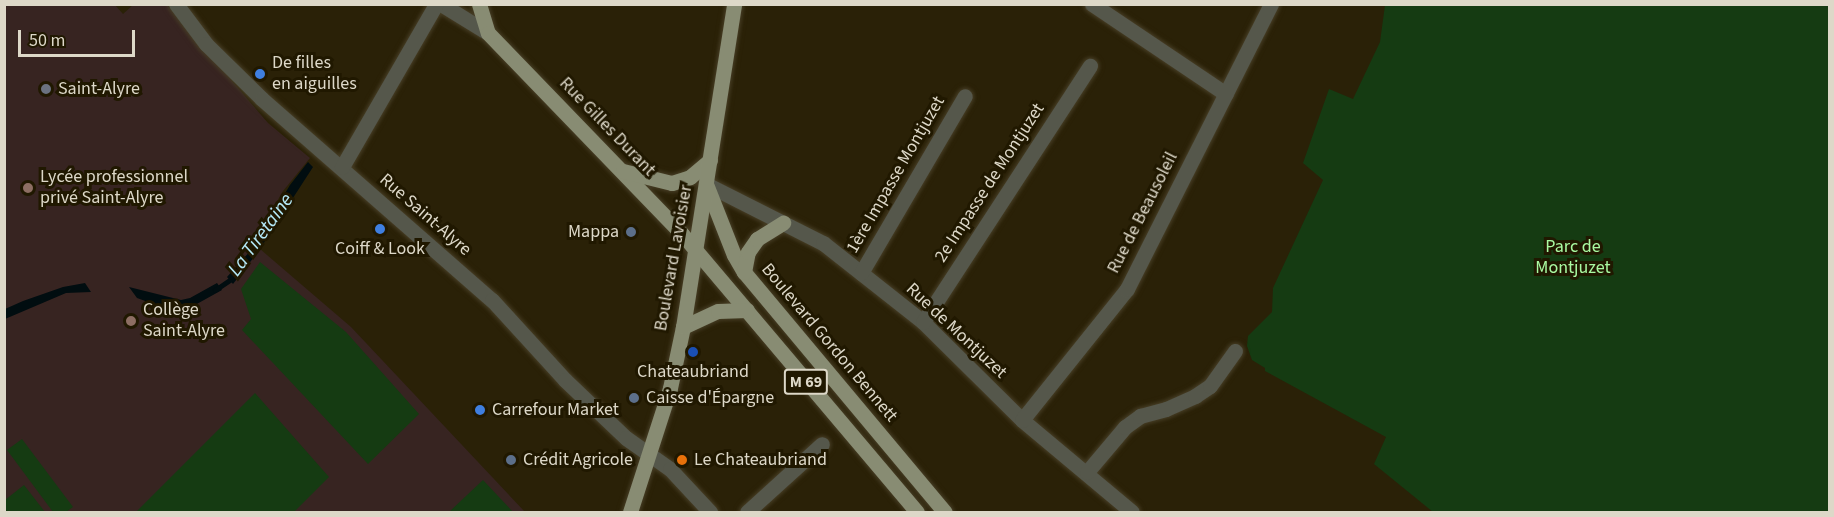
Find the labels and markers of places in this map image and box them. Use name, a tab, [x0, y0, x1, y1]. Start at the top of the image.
place label: De filles en aiguilles	[272, 53, 357, 96]
marker: De filles en aiguilles	[253, 67, 267, 81]
place label: Saint-Alyre	[58, 78, 140, 100]
marker: Saint-Alyre	[39, 82, 53, 96]
place label: Lycée professionnel privé Saint-Alyre	[40, 167, 188, 210]
marker: Lycée professionnel privé Saint-Alyre	[21, 181, 35, 195]
place label: Mappa	[568, 221, 619, 243]
marker: Coiff & Look	[373, 222, 387, 236]
marker: Mappa	[624, 225, 638, 239]
place label: Coiff & Look	[335, 238, 425, 260]
place label: Collège Saint-Alyre	[143, 300, 225, 342]
marker: Collège Saint-Alyre	[124, 314, 138, 328]
marker: Chateaubriand	[686, 345, 700, 359]
place label: Chateaubriand	[637, 361, 749, 383]
place label: Caisse d'Épargne	[646, 387, 774, 409]
marker: Caisse d'Épargne	[627, 391, 641, 405]
place label: Carrefour Market	[492, 399, 619, 421]
marker: Carrefour Market	[473, 403, 487, 417]
place label: Crédit Agricole	[523, 449, 633, 471]
place label: Le Chateaubriand	[694, 449, 827, 471]
marker: Crédit Agricole	[504, 453, 518, 467]
marker: Le Chateaubriand	[675, 453, 689, 467]

